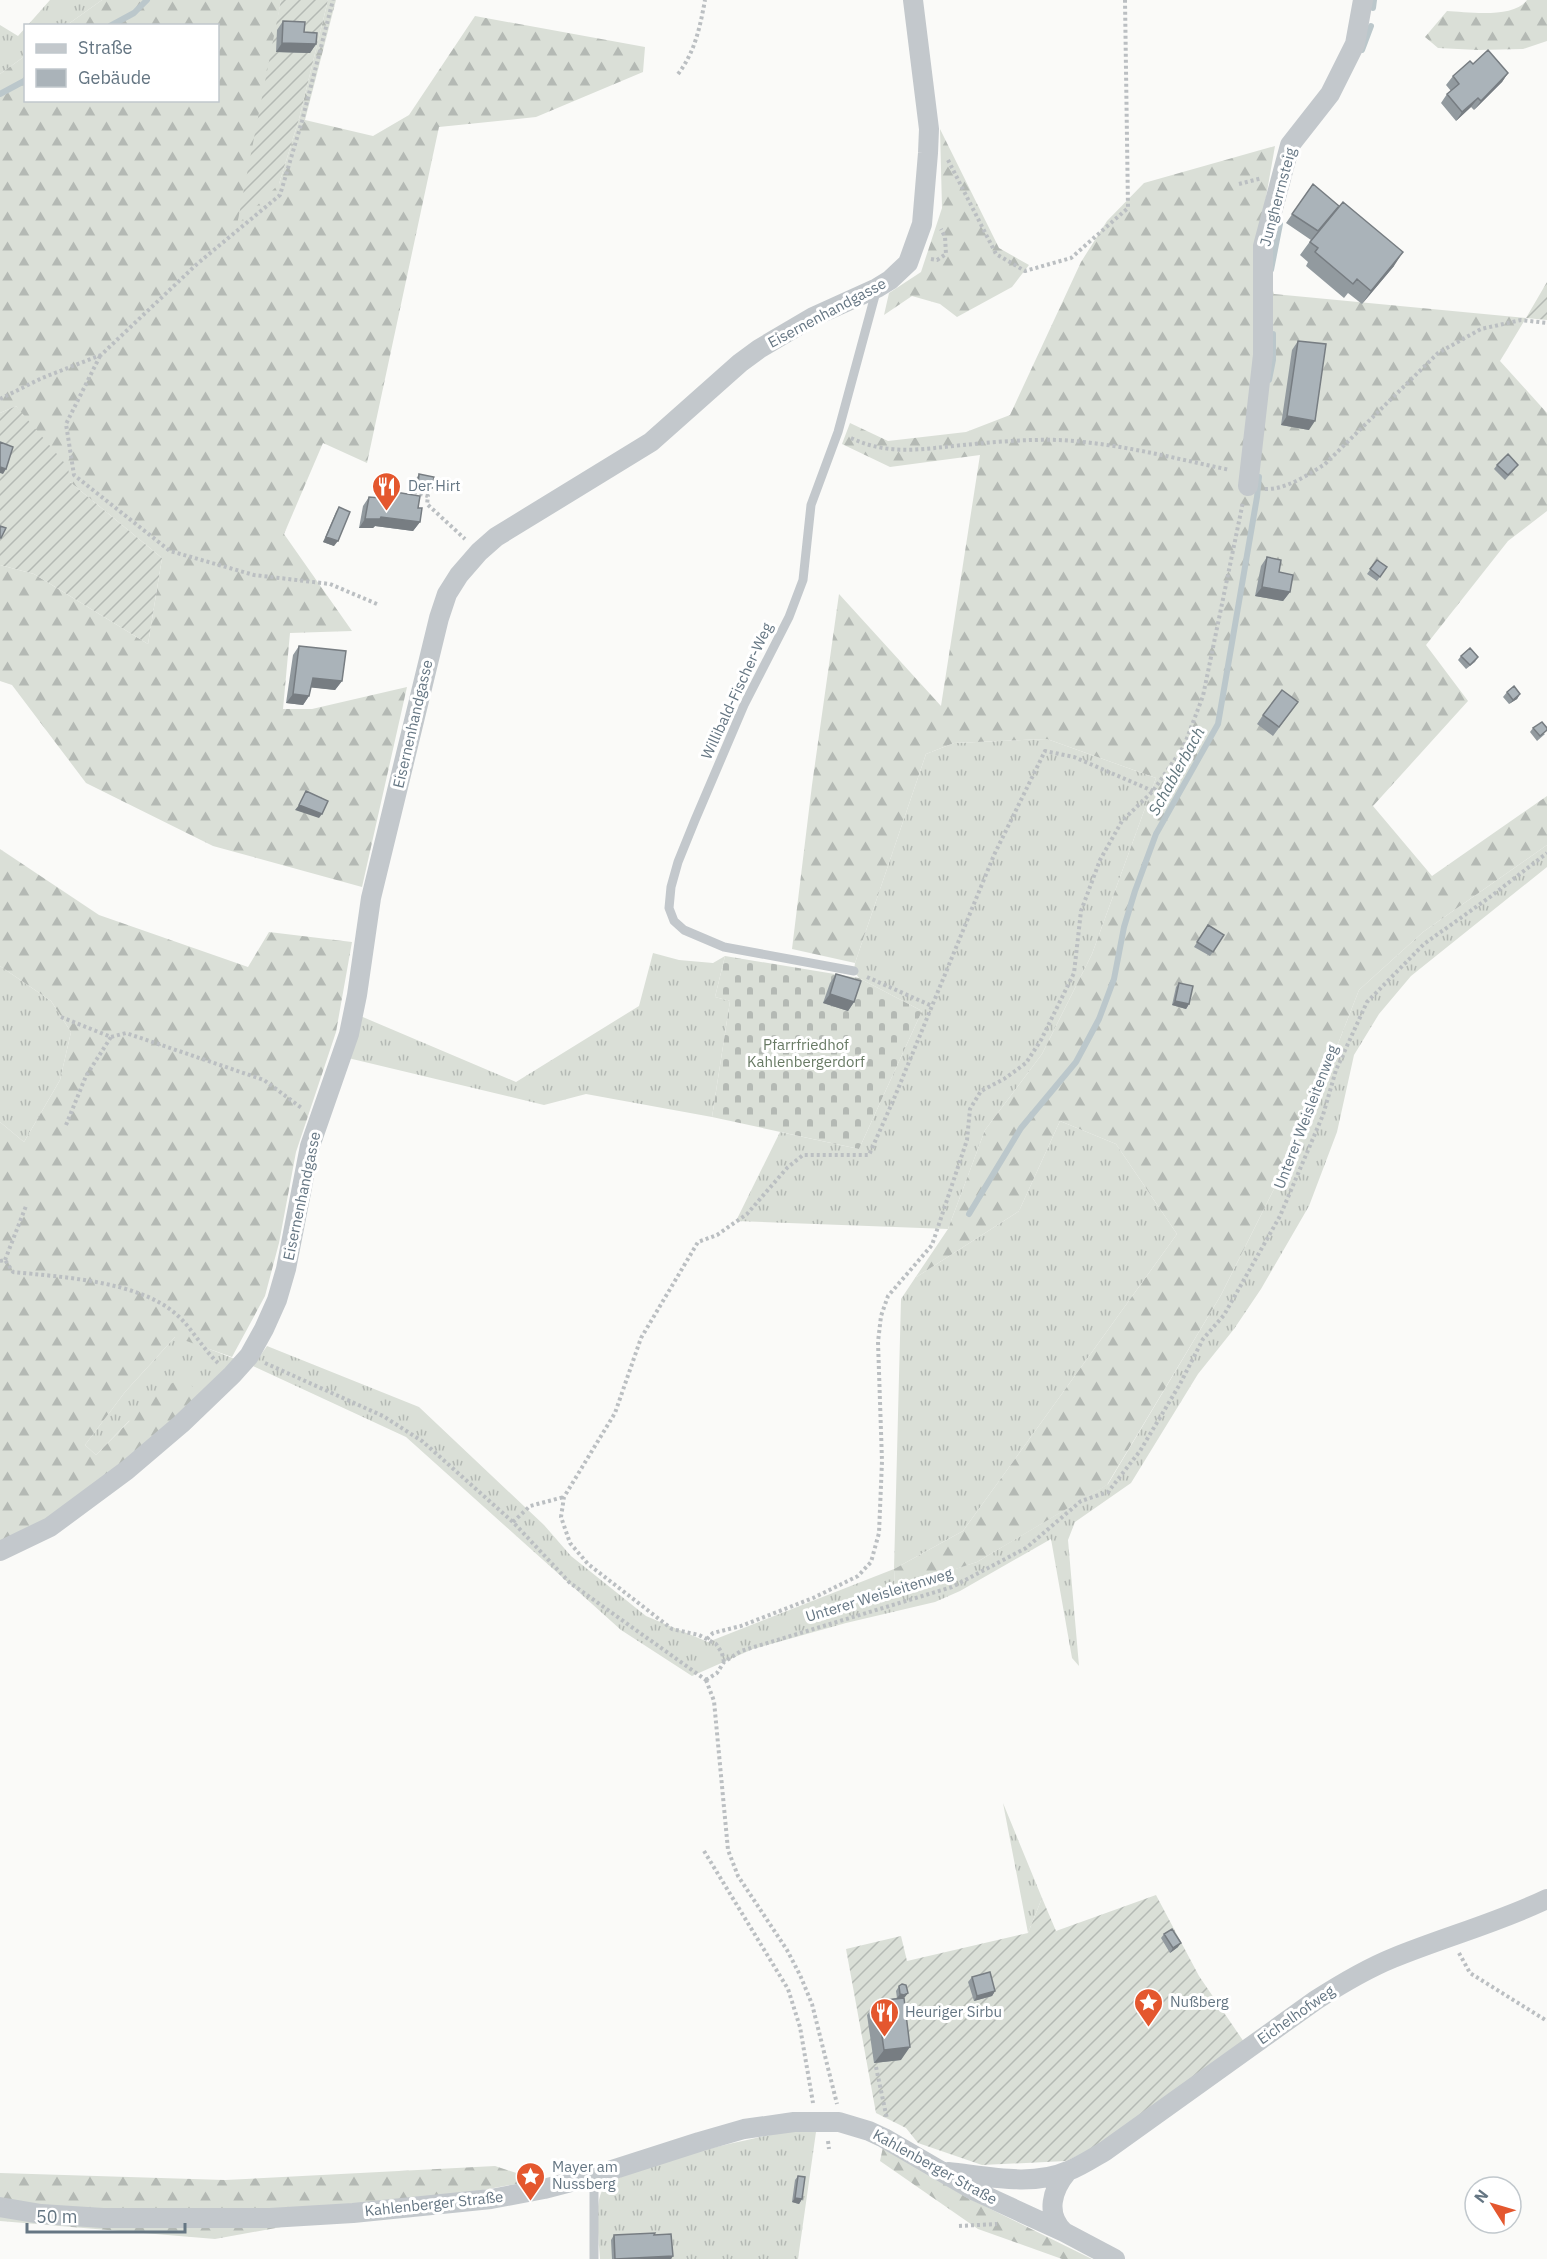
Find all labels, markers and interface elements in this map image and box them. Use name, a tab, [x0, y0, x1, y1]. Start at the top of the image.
legend	[24, 24, 219, 102]
text: Straße	[78, 36, 132, 59]
text: Gebäude	[78, 66, 151, 89]
street label: Jungherrnsteig	[1255, 145, 1300, 248]
street label: Eisernenhandgasse	[764, 273, 889, 352]
restaurant icon: Der Hirt	[371, 470, 403, 512]
place label: Der Hirt	[408, 476, 461, 495]
street label: Willibald-Fischer-Weg	[697, 619, 777, 762]
street label: Eisernenhandgasse	[388, 658, 437, 790]
water label: Schablerbach	[1143, 723, 1209, 819]
park label: Pfarrfriedhof Kahlenbergerdorf	[747, 1035, 865, 1071]
street label: Unterer Weisleitenweg	[1269, 1042, 1342, 1192]
street label: Eisernenhandgasse	[279, 1130, 324, 1262]
street label: Unterer Weisleitenweg	[803, 1563, 955, 1626]
street label: Eichelhofweg	[1253, 1981, 1338, 2048]
place icon: Nußberg	[1133, 1986, 1165, 2028]
place label: Nußberg	[1170, 1992, 1229, 2011]
restaurant icon: Heuriger Sirbu	[868, 1996, 900, 2038]
place label: Heuriger Sirbu	[905, 2002, 1002, 2021]
street label: Kahlenberger Straße	[870, 2125, 1001, 2209]
place label: Mayer am Nussberg	[552, 2157, 618, 2193]
place icon: Mayer am Nussberg	[515, 2160, 547, 2202]
north arrow	[1463, 2175, 1523, 2235]
text: N	[1470, 2185, 1492, 2207]
street label: Kahlenberger Straße	[364, 2187, 504, 2220]
scale bar	[27, 2196, 184, 2234]
text: 50 m	[36, 2205, 78, 2228]

